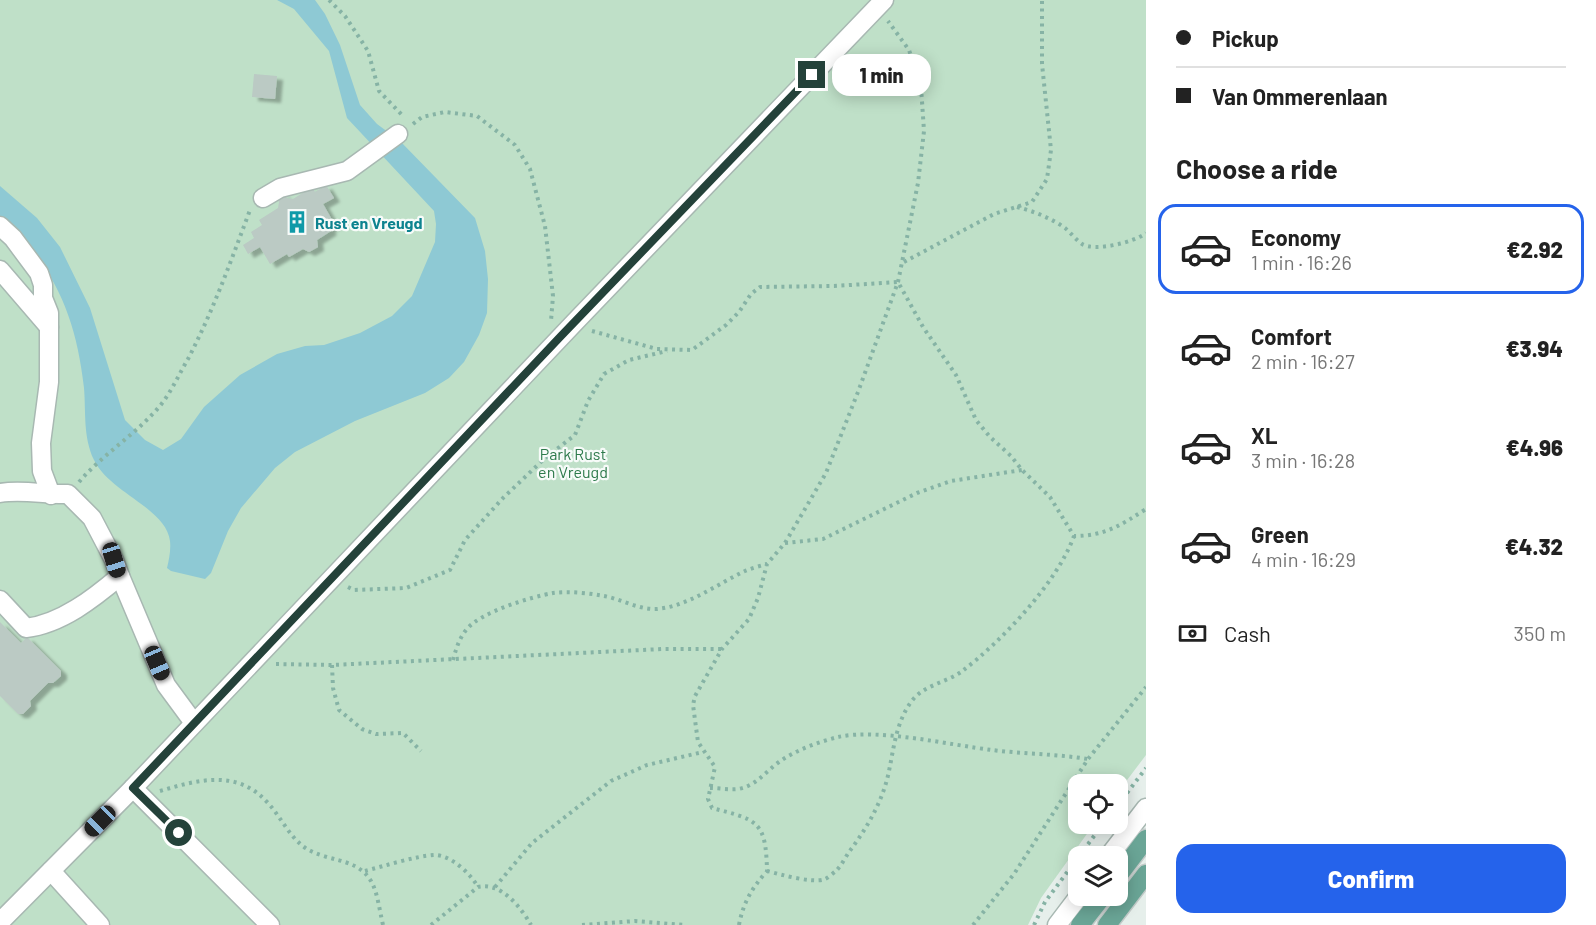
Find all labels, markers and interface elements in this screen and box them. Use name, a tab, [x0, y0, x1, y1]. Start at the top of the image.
text: Pickup	[1212, 25, 1279, 51]
callout: 1 min	[833, 54, 932, 96]
route end	[798, 61, 825, 88]
text: 1 min	[860, 63, 903, 87]
text: Van Ommerenlaan	[1212, 83, 1388, 109]
text: Choose a ride	[1176, 152, 1338, 184]
building icon: Rust en Vreugd	[284, 209, 310, 235]
place label: Rust en Vreugd	[315, 213, 423, 232]
icon: car	[1179, 222, 1233, 276]
text: Economy	[1251, 224, 1341, 250]
text: €2.92	[1506, 236, 1563, 262]
text: 1 min · 16:26	[1251, 250, 1352, 274]
icon: car	[1179, 321, 1233, 375]
text: Comfort	[1251, 323, 1332, 349]
text: €3.94	[1506, 335, 1563, 361]
text: 2 min · 16:27	[1251, 349, 1355, 373]
icon: car	[1179, 420, 1233, 474]
text: XL	[1251, 422, 1277, 448]
text: €4.96	[1506, 434, 1563, 460]
park label: Park Rust en Vreugd	[538, 444, 608, 481]
text: 3 min · 16:28	[1251, 448, 1355, 472]
icon: car	[1179, 519, 1233, 573]
text: Green	[1251, 521, 1309, 547]
text: €4.32	[1505, 533, 1563, 559]
car	[100, 540, 128, 580]
text: 4 min · 16:29	[1251, 547, 1356, 571]
icon: cash	[1176, 617, 1209, 650]
text: Cash	[1224, 620, 1271, 646]
text: 350 m	[1514, 621, 1566, 645]
car	[142, 643, 172, 683]
map controls	[1068, 774, 1128, 906]
button: locate	[1068, 774, 1128, 834]
car	[81, 802, 119, 840]
route start	[165, 819, 192, 846]
button: Confirm	[1176, 844, 1566, 913]
button: layers	[1068, 846, 1128, 906]

